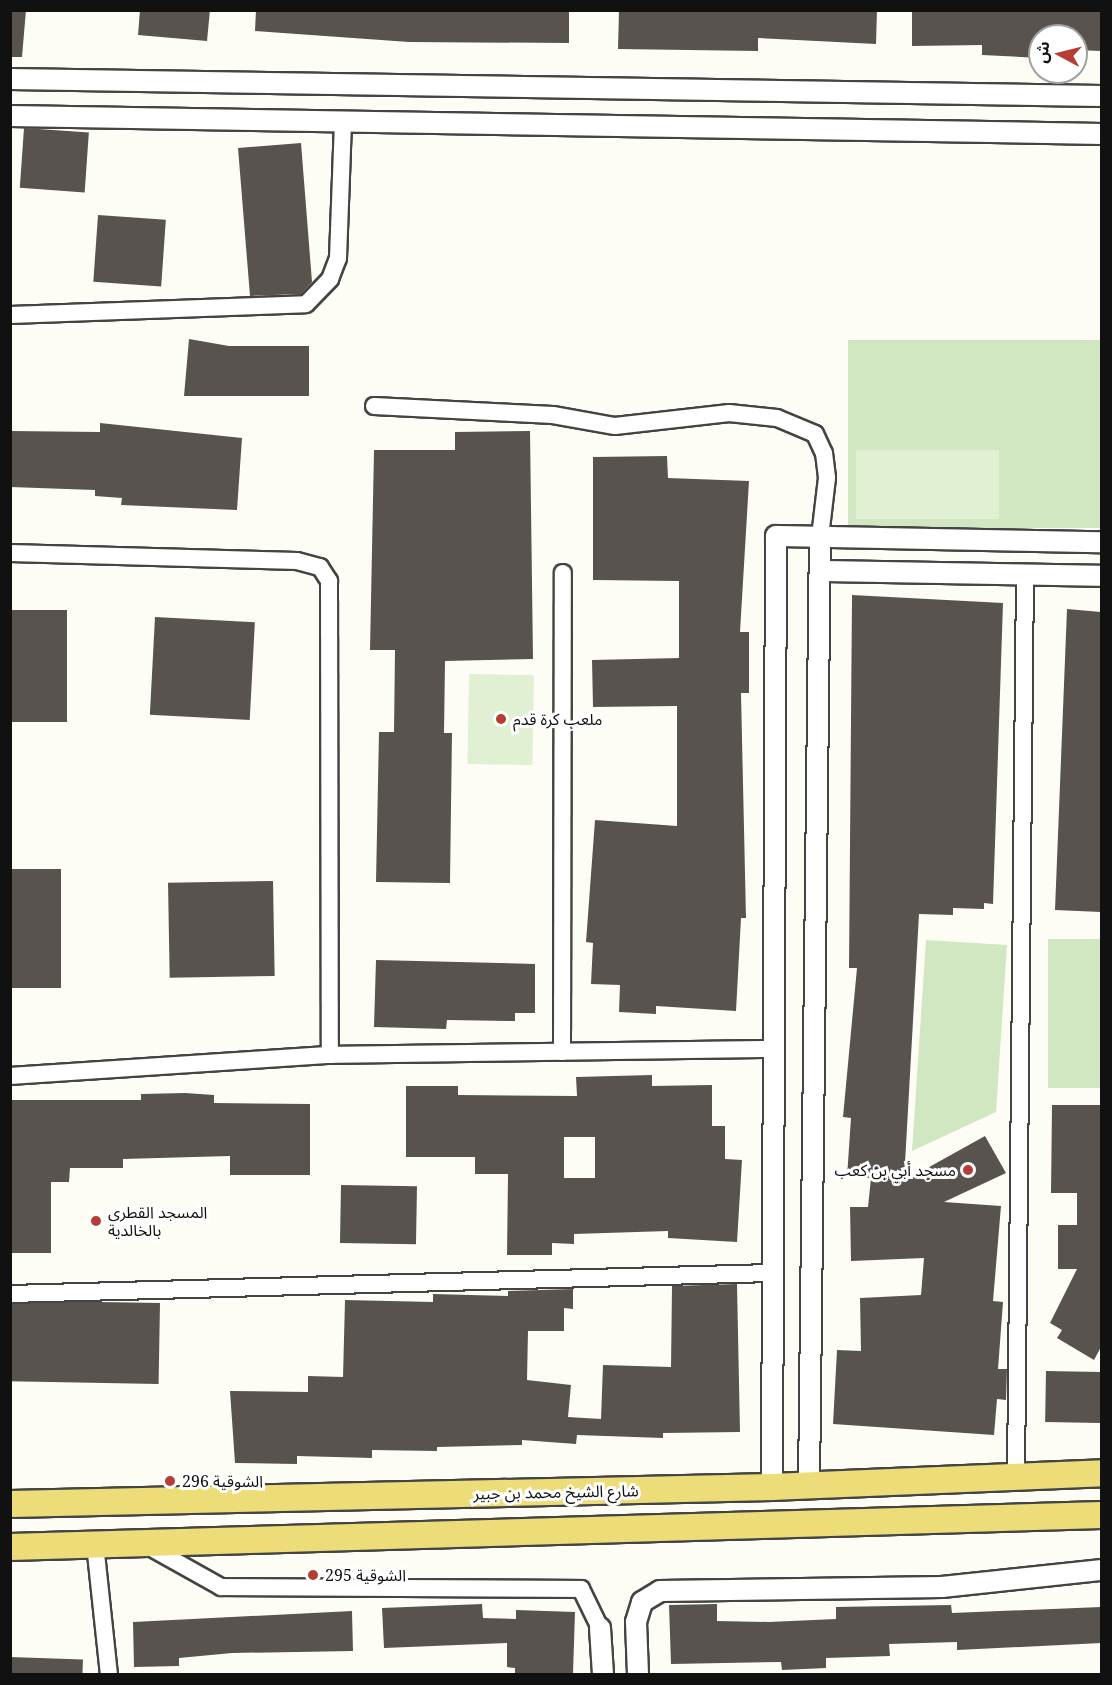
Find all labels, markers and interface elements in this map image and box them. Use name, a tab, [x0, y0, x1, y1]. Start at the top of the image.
north arrow	[1028, 24, 1088, 84]
text: ش	[1030, 40, 1054, 64]
place label: ملعب كرة قدم	[513, 709, 603, 729]
marker: ملعب كرة قدم	[494, 712, 508, 726]
place label: مسجد أبي بن كعب	[835, 1160, 956, 1180]
marker: مسجد أبي بن كعب	[961, 1163, 975, 1177]
place label: المسجد القطري بالخالدية	[108, 1202, 207, 1240]
marker: المسجد القطري بالخالدية	[89, 1214, 103, 1228]
place label: الشوقية 296	[182, 1471, 263, 1491]
marker: الشوقية 296	[163, 1474, 177, 1488]
street label: شارع الشيخ محمد بن جبير	[473, 1481, 639, 1503]
place label: الشوقية 295	[325, 1565, 406, 1585]
marker: الشوقية 295	[306, 1568, 320, 1582]

